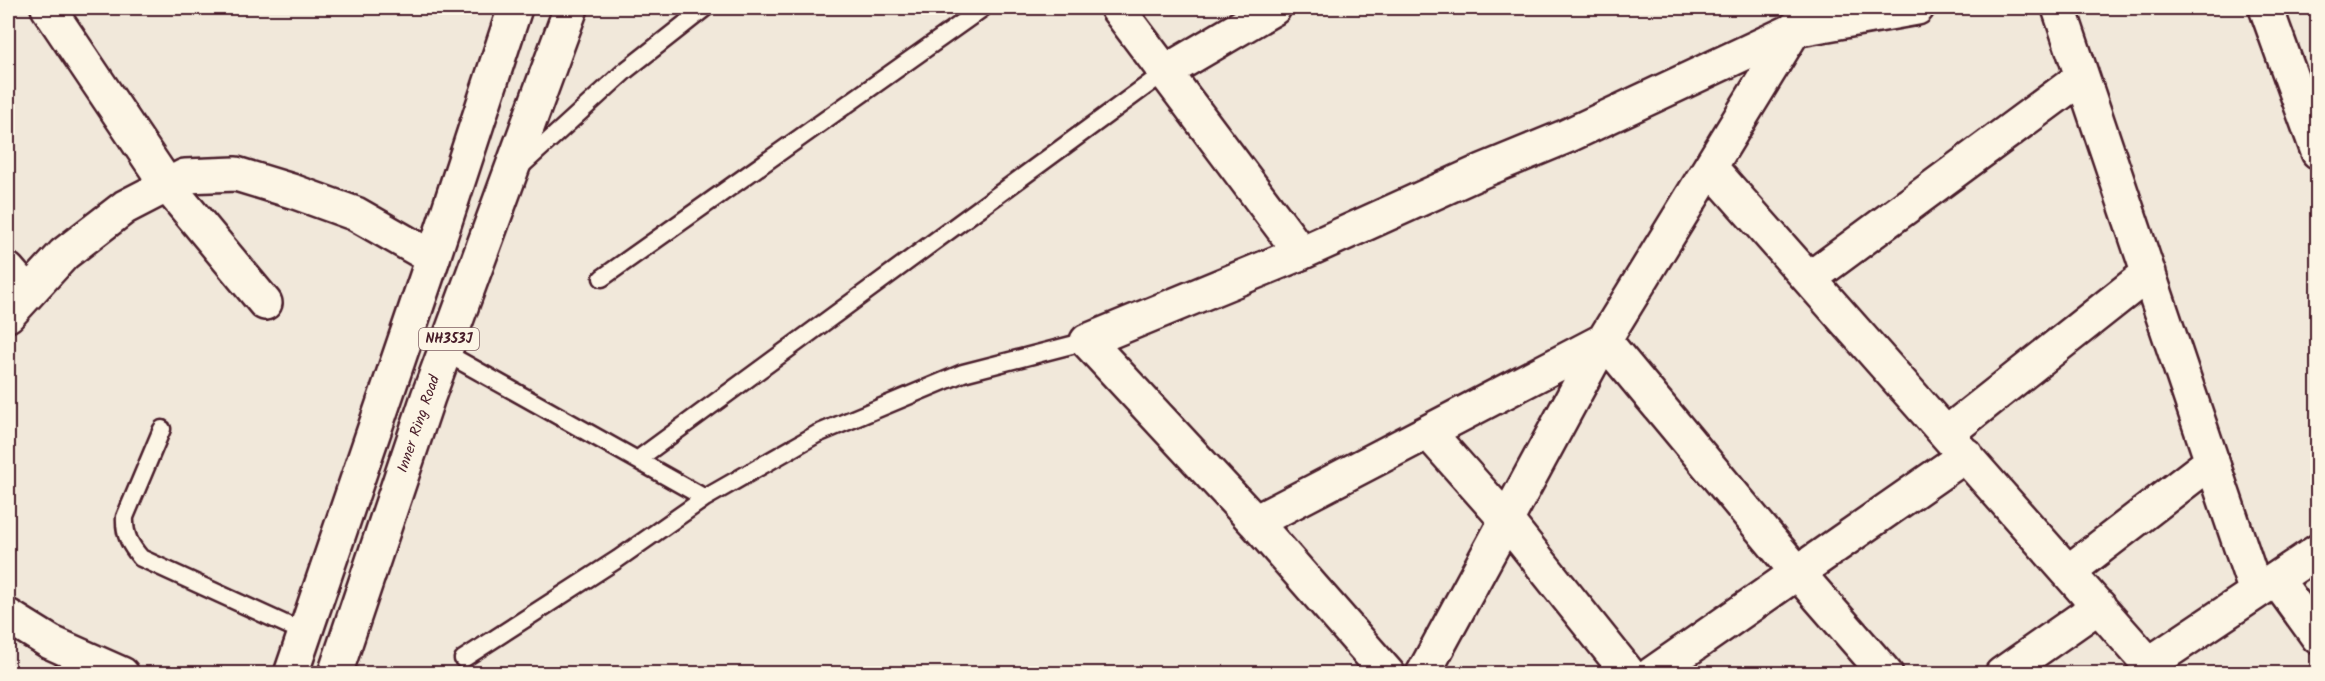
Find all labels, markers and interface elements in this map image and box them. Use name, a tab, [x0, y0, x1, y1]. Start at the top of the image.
road number: NH353J	[419, 328, 479, 350]
street label: Inner Ring Road	[391, 371, 447, 476]

